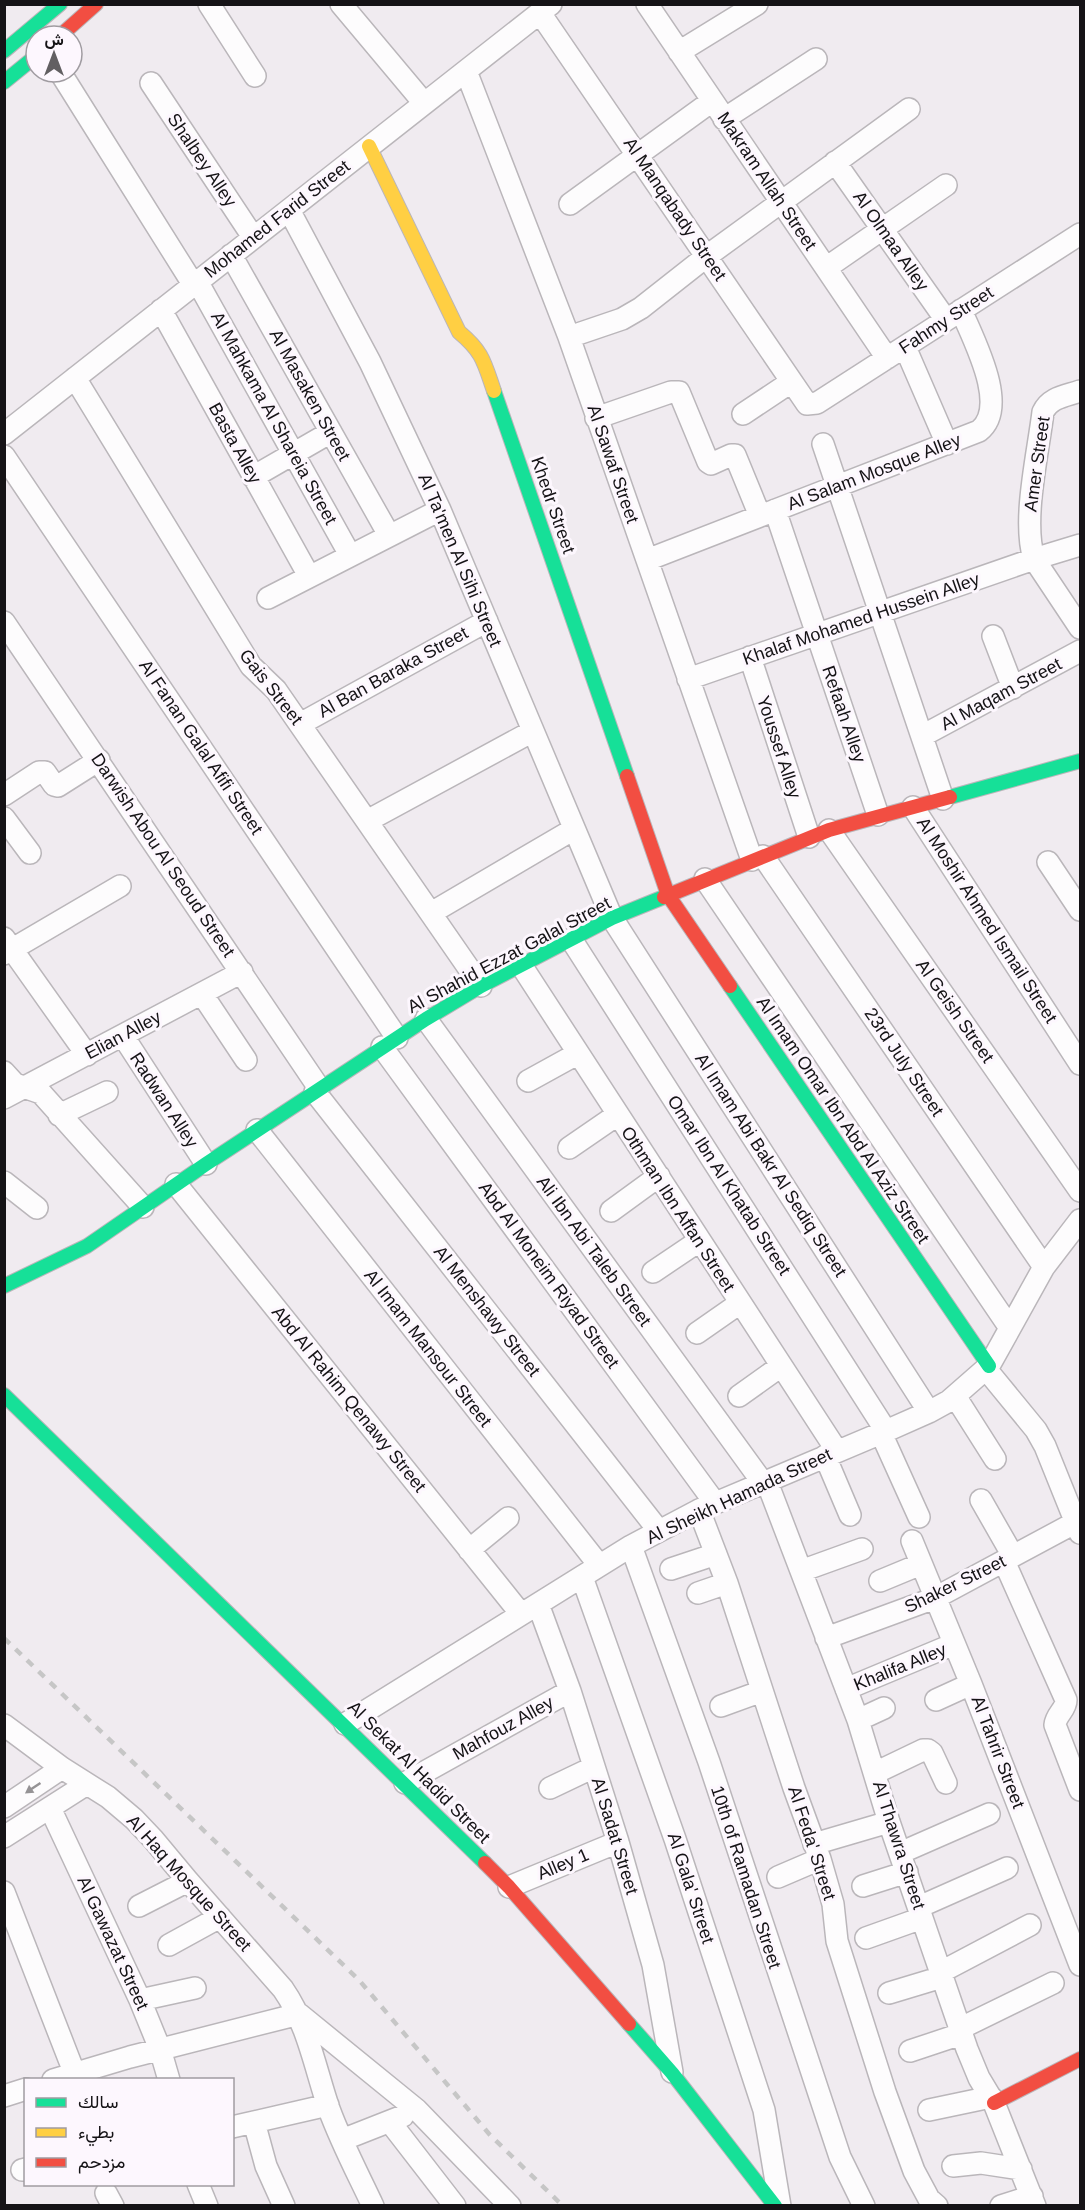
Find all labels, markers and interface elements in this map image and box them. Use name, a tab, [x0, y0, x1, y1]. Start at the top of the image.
north arrow	[24, 24, 84, 84]
text: ش	[44, 31, 64, 49]
street label: Makram Allah Street	[713, 108, 821, 254]
street label: Shalbey Alley	[163, 110, 241, 210]
street label: Al Manqabady Street	[620, 134, 730, 284]
street label: Mohamed Farid Street	[200, 156, 354, 282]
street label: Al Olmaa Alley	[849, 187, 933, 295]
street label: Fahmy Street	[895, 282, 997, 358]
street label: Al Mahkama Al Shareia Street	[207, 308, 341, 528]
street label: Al Masaken Street	[266, 326, 354, 464]
street label: Basta Alley	[205, 399, 265, 487]
street label: Al Sawaf Street	[583, 402, 643, 526]
street label: Amer Street	[1020, 415, 1054, 513]
street label: Al Salam Mosque Alley	[784, 430, 964, 514]
street label: Khedr Street	[527, 454, 579, 556]
street label: Al Ta'men Al Sihi Street	[414, 470, 506, 650]
street label: Khalaf Mohamed Hussein Alley	[740, 569, 982, 669]
street label: Al Ban Baraka Street	[315, 623, 471, 721]
street label: Gais Street	[235, 645, 307, 729]
street label: Al Maqam Street	[937, 654, 1065, 734]
street label: Al Fanan Galal Afifi Street	[135, 656, 267, 838]
street label: Refaah Alley	[818, 663, 870, 765]
street label: Youssef Alley	[753, 693, 805, 801]
street label: Darwish Abou Al Seoud Street	[87, 749, 239, 961]
street label: Al Moshir Ahmed Ismail Street	[913, 813, 1061, 1027]
street label: Al Shahid Ezzat Galal Street	[404, 893, 614, 1017]
street label: Al Geish Street	[912, 956, 998, 1066]
street label: Al Imam Omar Ibn Abd Al Aziz Street	[753, 993, 933, 1247]
street label: 23rd July Street	[860, 1004, 948, 1120]
street label: Elian Alley	[82, 1007, 164, 1063]
street label: Radwan Alley	[126, 1049, 202, 1151]
street label: Al Imam Abi Bakr Al Sediq Street	[691, 1050, 851, 1280]
street label: Omar Ibn Al Khatab Street	[663, 1091, 795, 1279]
street label: Othman Ibn Affan Street	[617, 1123, 739, 1295]
street label: Ali Ibn Abi Taleb Street	[533, 1172, 655, 1330]
street label: Abd Al Moneim Riyad Street	[475, 1178, 623, 1372]
street label: Al Menshawy Street	[430, 1242, 544, 1380]
street label: Al Imam Mansour Street	[360, 1265, 496, 1431]
street label: Abd Al Rahim Qenawy Street	[268, 1302, 430, 1496]
street label: Al Sheikh Hamada Street	[643, 1444, 835, 1548]
street label: Shaker Street	[901, 1551, 1009, 1617]
street label: Khalifa Alley	[851, 1639, 949, 1695]
street label: Mahfouz Alley	[449, 1692, 557, 1764]
street label: Al Tahrir Street	[967, 1693, 1029, 1811]
street label: Al Sekat Al Hadid Street	[344, 1697, 494, 1847]
street label: Al Sadat Street	[588, 1775, 642, 1897]
street label: Al Thawra Street	[869, 1778, 929, 1912]
one-way arrow	[25, 1782, 42, 1793]
street label: 10th of Ramadan Street	[707, 1783, 785, 1971]
street label: Al Feda' Street	[784, 1784, 840, 1902]
street label: Al Haq Mosque Street	[123, 1811, 255, 1955]
street label: Al Gala' Street	[664, 1830, 718, 1946]
street label: Alley 1	[534, 1844, 592, 1884]
street label: Al Gawazat Street	[73, 1873, 153, 2013]
legend	[24, 2078, 234, 2186]
text: سالك	[78, 2092, 118, 2112]
text: بطيء	[78, 2122, 114, 2147]
text: مزدحم	[78, 2152, 125, 2174]

